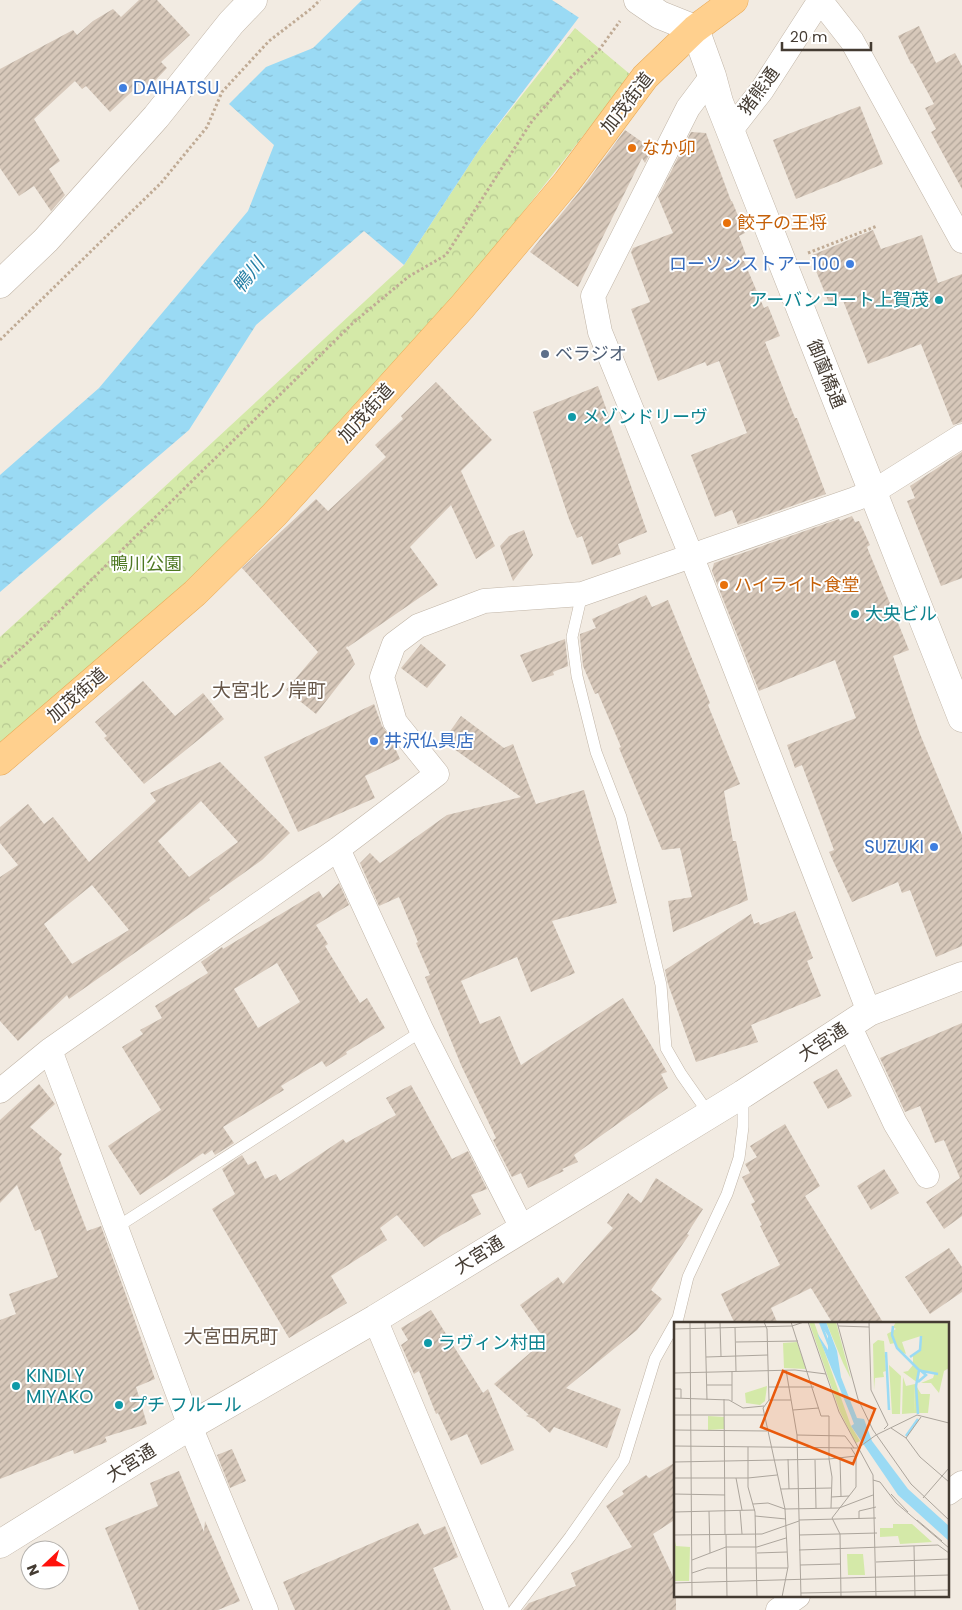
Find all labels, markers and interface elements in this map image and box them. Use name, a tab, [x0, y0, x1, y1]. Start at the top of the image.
scale bar	[782, 20, 871, 52]
text: 20 m	[790, 26, 828, 47]
street label: 猪熊通	[733, 62, 785, 120]
street label: 加茂街道	[595, 67, 659, 139]
place label: DAIHATSU	[133, 75, 219, 100]
marker: DAIHATSU	[117, 82, 129, 94]
place label: なか卯	[642, 135, 696, 160]
marker: なか卯	[626, 142, 638, 154]
place label: 餃子の王将	[737, 210, 827, 235]
marker: 餃子の王将	[721, 217, 733, 229]
water label: 鴨川	[226, 250, 272, 299]
place label: ローソンストアー100	[669, 251, 840, 276]
marker: ローソンストアー100	[844, 258, 856, 270]
place label: アーバンコート上賀茂	[749, 287, 929, 312]
marker: アーバンコート上賀茂	[933, 294, 945, 306]
street label: 御薗橋通	[801, 336, 852, 412]
place label: ベラジオ	[555, 341, 627, 366]
marker: ベラジオ	[539, 348, 551, 360]
street label: 加茂街道	[332, 378, 399, 448]
place label: メゾンドリーヴ	[582, 404, 708, 429]
marker: メゾンドリーヴ	[566, 411, 578, 423]
park label: 鴨川公園	[110, 551, 182, 576]
place label: ハイライト食堂	[734, 572, 860, 597]
marker: ハイライト食堂	[718, 579, 730, 591]
place label: 大央ビル	[865, 601, 937, 626]
marker: 大央ビル	[849, 608, 861, 620]
street label: 加茂街道	[41, 662, 112, 728]
district label: 大宮北ノ岸町	[212, 677, 326, 704]
place label: 井沢仏具店	[384, 728, 474, 753]
marker: 井沢仏具店	[368, 735, 380, 747]
place label: SUZUKI	[864, 834, 924, 859]
marker: SUZUKI	[928, 841, 940, 853]
street label: 大宮通	[793, 1016, 852, 1067]
street label: 大宮通	[449, 1230, 508, 1279]
inset map	[674, 1322, 950, 1598]
district label: 大宮田尻町	[183, 1323, 279, 1350]
place label: ラヴィン村田	[438, 1330, 546, 1355]
marker: ラヴィン村田	[422, 1337, 434, 1349]
place label: KINDLY MIYAKO	[26, 1363, 94, 1409]
marker: KINDLY MIYAKO	[10, 1380, 22, 1392]
place label: プチ フルール	[129, 1392, 242, 1417]
marker: プチ フルール	[113, 1399, 125, 1411]
street label: 大宮通	[101, 1438, 160, 1487]
north arrow	[20, 1540, 70, 1590]
text: N	[22, 1561, 44, 1578]

